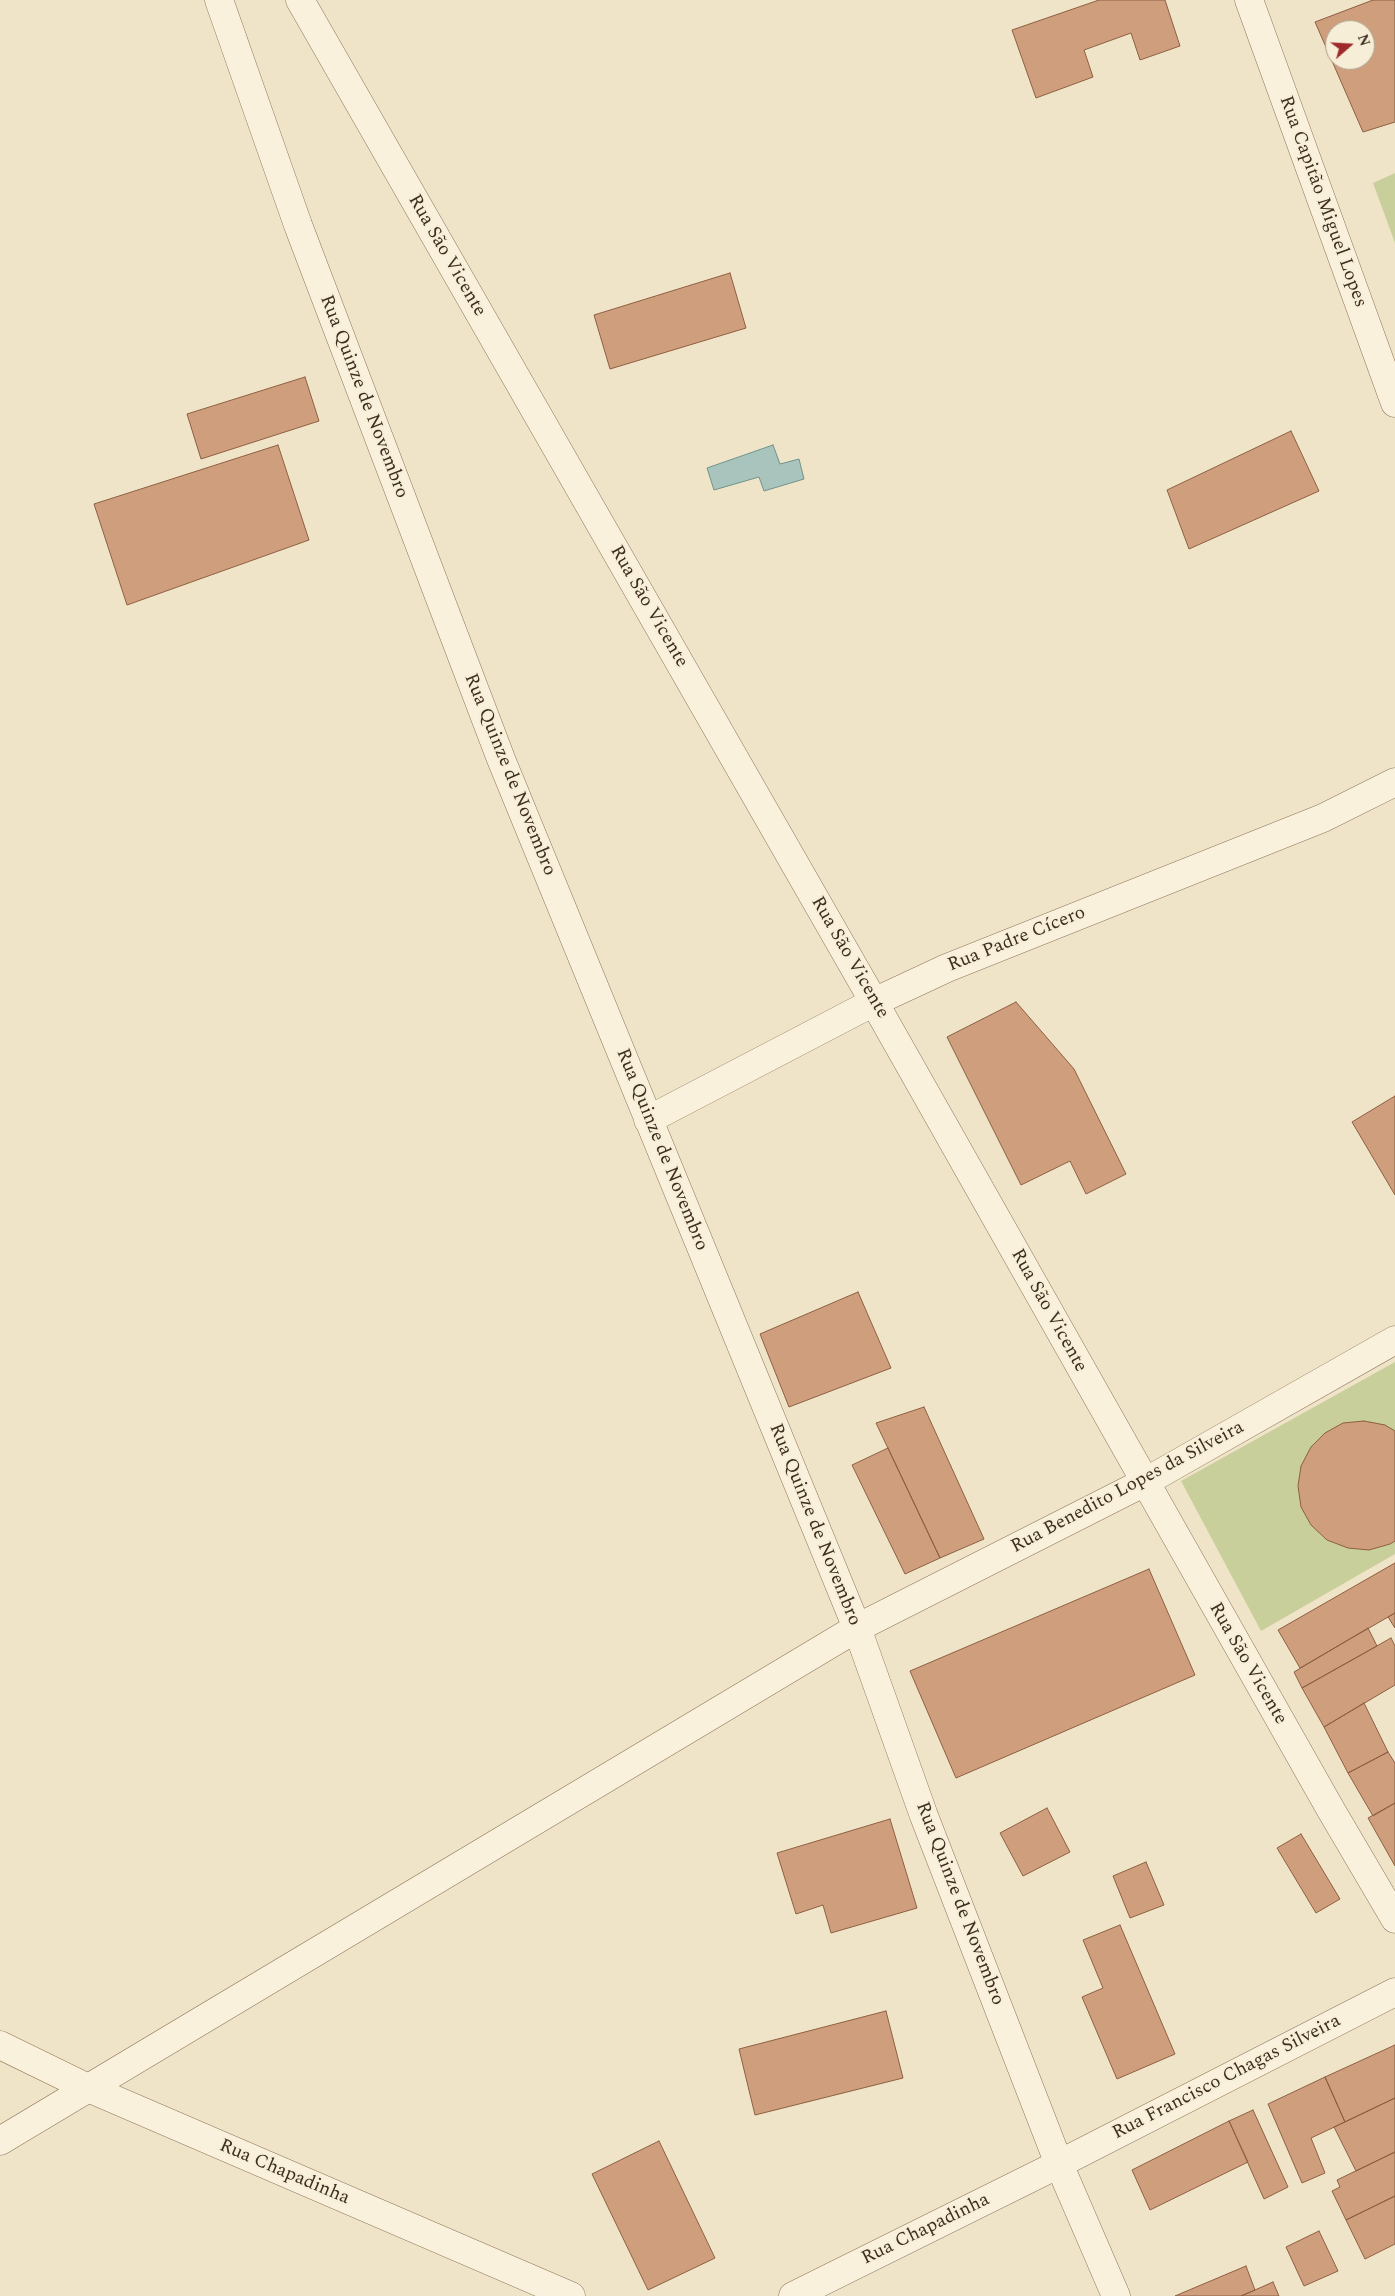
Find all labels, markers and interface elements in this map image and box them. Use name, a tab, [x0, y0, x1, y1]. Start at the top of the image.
north arrow	[1325, 20, 1375, 70]
text: N	[1352, 31, 1375, 49]
street label: Rua Capitão Miguel Lopes	[1273, 93, 1371, 311]
street label: Rua São Vicente	[402, 191, 490, 321]
street label: Rua Quinze de Novembro	[314, 292, 412, 502]
street label: Rua São Vicente	[604, 542, 692, 672]
street label: Rua Quinze de Novembro	[458, 671, 560, 879]
street label: Rua São Vicente	[805, 893, 893, 1023]
street label: Rua Padre Cícero	[945, 902, 1089, 978]
street label: Rua Quinze de Novembro	[610, 1046, 712, 1254]
street label: Rua São Vicente	[1005, 1245, 1091, 1377]
street label: Rua Benedito Lopes da Silveira	[1008, 1417, 1248, 1559]
street label: Rua Quinze de Novembro	[763, 1421, 865, 1629]
street label: Rua São Vicente	[1203, 1599, 1291, 1729]
street label: Rua Quinze de Novembro	[910, 1799, 1008, 2009]
street label: Rua Francisco Chagas Silveira	[1109, 2010, 1345, 2146]
street label: Rua Chapadinha	[215, 2135, 353, 2211]
street label: Rua Chapadinha	[858, 2189, 994, 2271]

